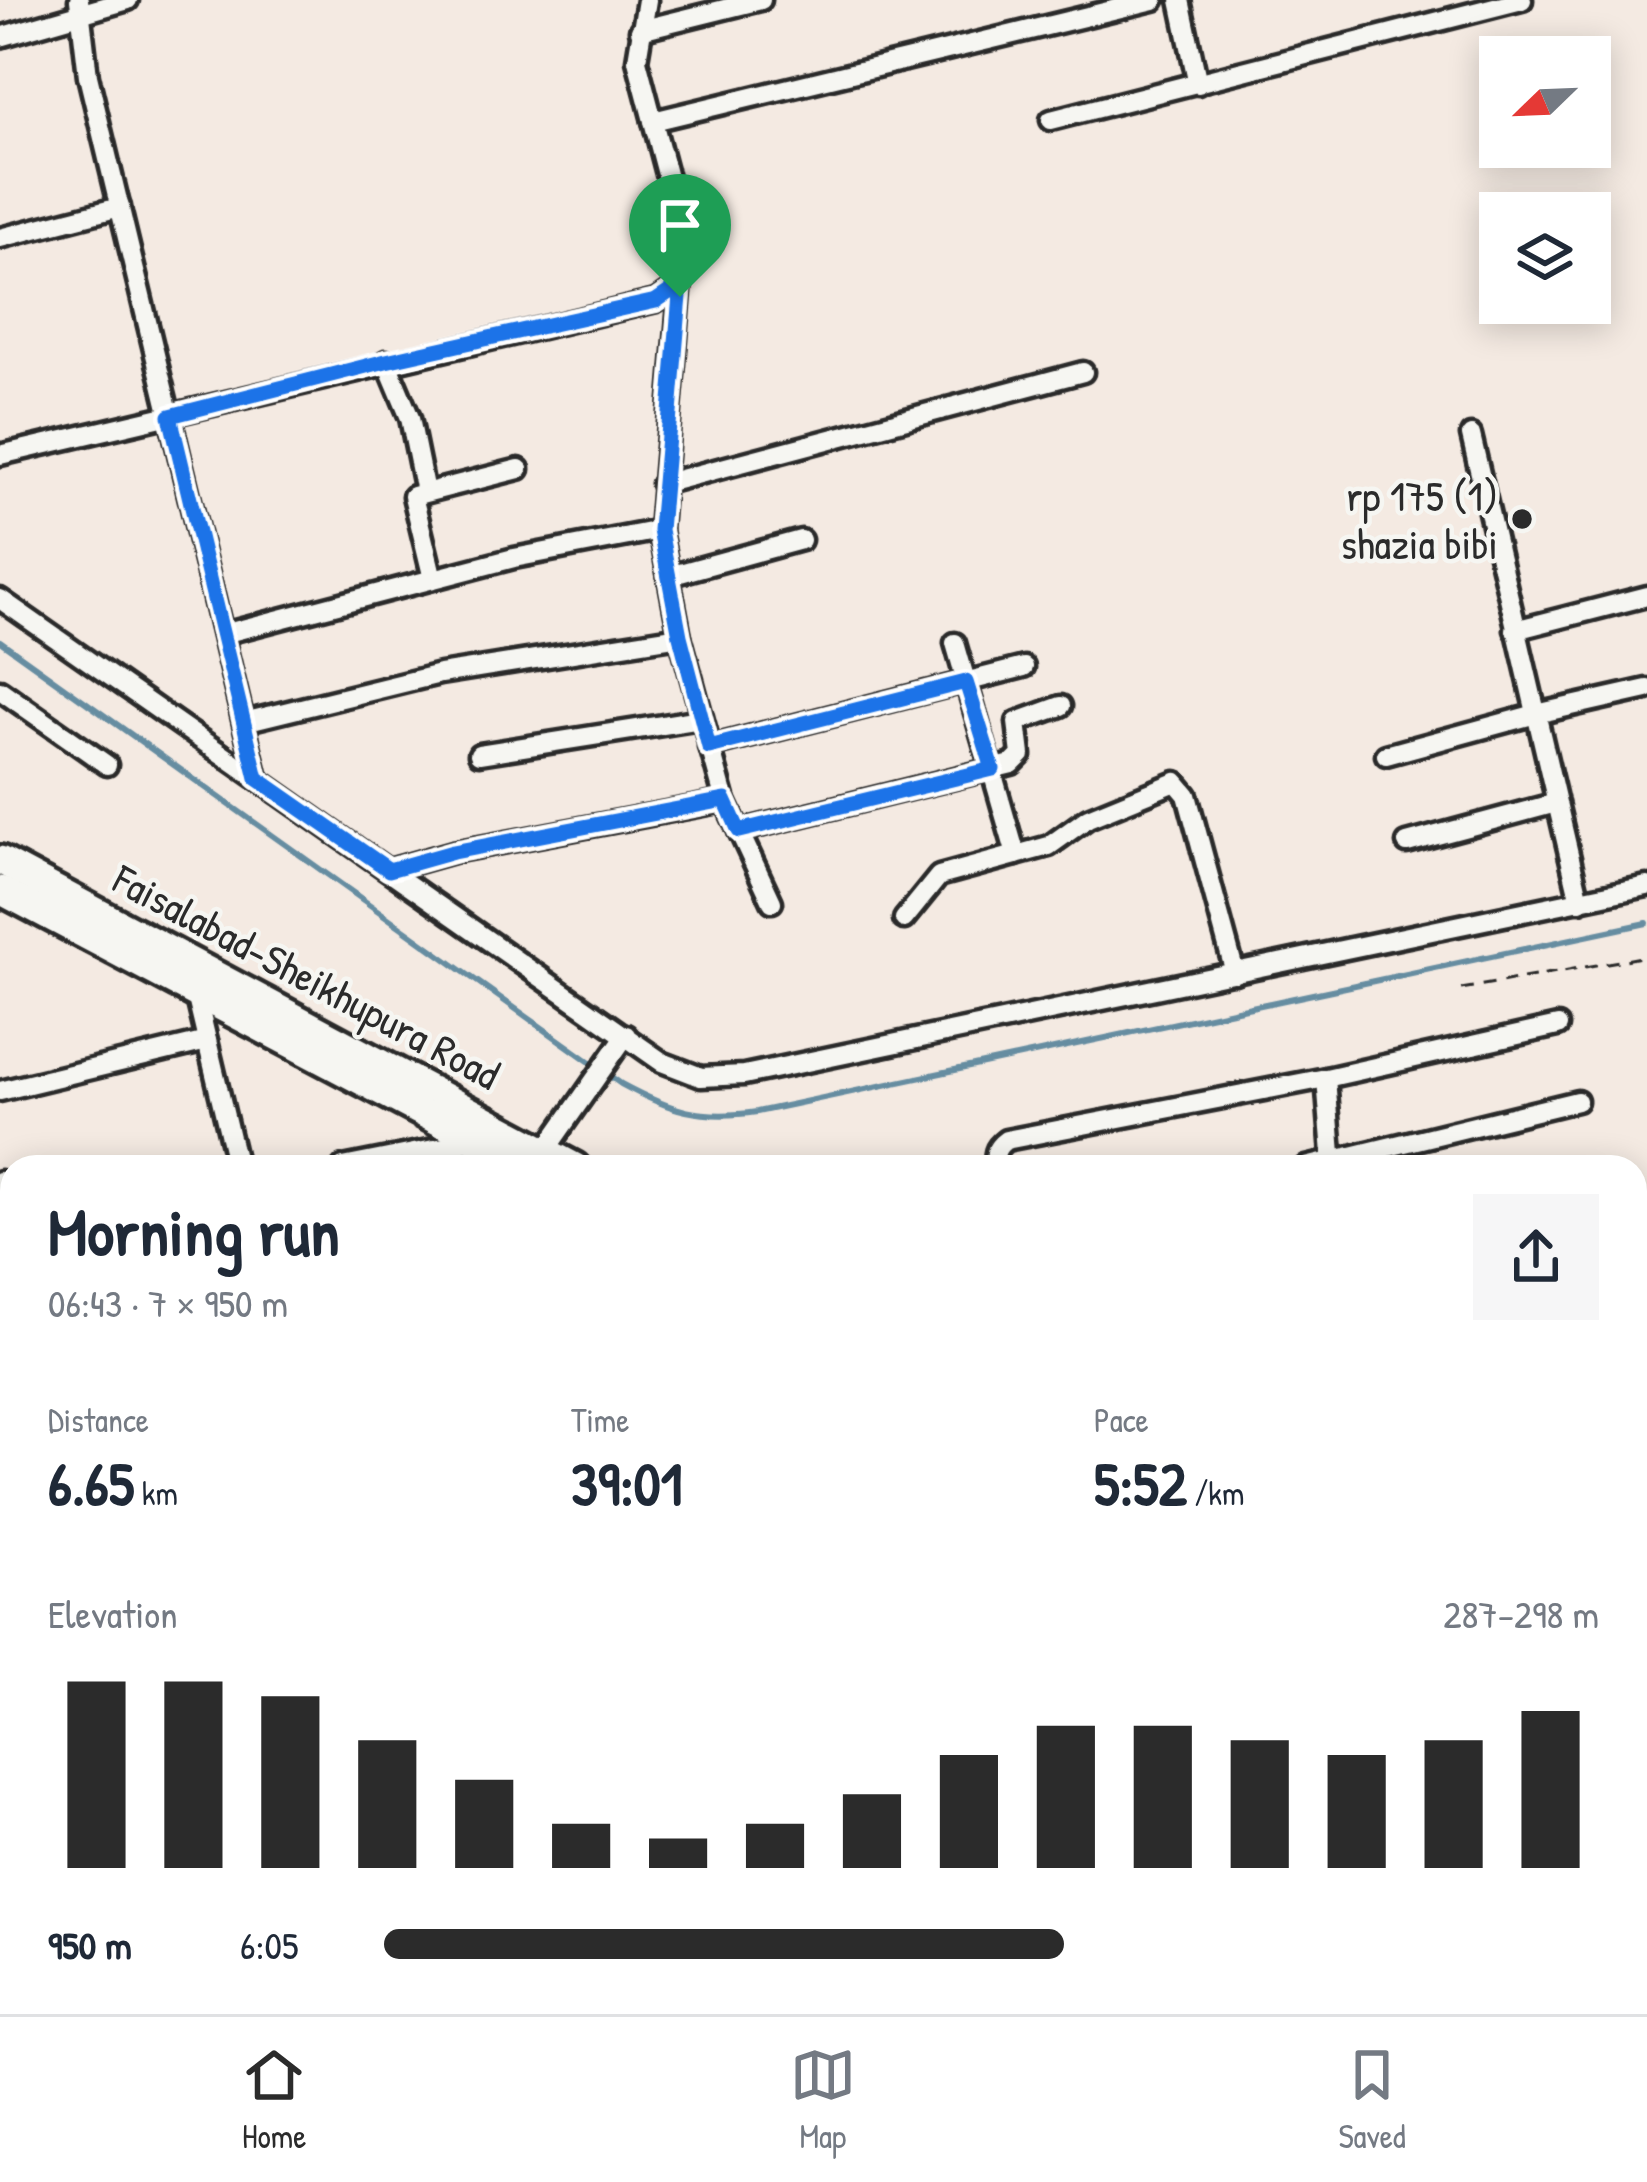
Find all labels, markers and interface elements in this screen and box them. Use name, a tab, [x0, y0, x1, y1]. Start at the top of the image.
north arrow	[1479, 36, 1611, 168]
map controls	[1479, 36, 1611, 324]
pin	[629, 174, 731, 297]
icon: arrive	[647, 192, 713, 258]
button: layers	[1479, 192, 1611, 324]
place label: rp 175 (1) shazia bibi	[1341, 467, 1498, 572]
marker: rp 175 (1) shazia bibi	[1509, 506, 1535, 532]
street label: Faisalabad-Sheikhupura Road	[103, 849, 510, 1102]
text: Morning run	[48, 1186, 340, 1276]
button: share	[1473, 1194, 1599, 1320]
text: 06:43 · 7 × 950 m	[48, 1276, 288, 1329]
text: Distance	[48, 1398, 149, 1442]
text: Time	[571, 1398, 629, 1442]
text: Pace	[1094, 1398, 1149, 1442]
text: 6.65	[48, 1442, 134, 1524]
text: 39:01	[571, 1442, 682, 1524]
text: 5:52	[1094, 1442, 1187, 1524]
text: km	[134, 1471, 178, 1515]
text: /km	[1187, 1471, 1244, 1515]
text: Elevation	[48, 1587, 178, 1640]
text: 287–298 m	[1443, 1587, 1599, 1640]
text: 950 m	[48, 1918, 132, 1971]
text: 6:05	[240, 1918, 299, 1971]
tab: Home	[241, 2042, 307, 2158]
tab: Map	[790, 2042, 856, 2158]
tab: Saved	[1338, 2042, 1406, 2158]

